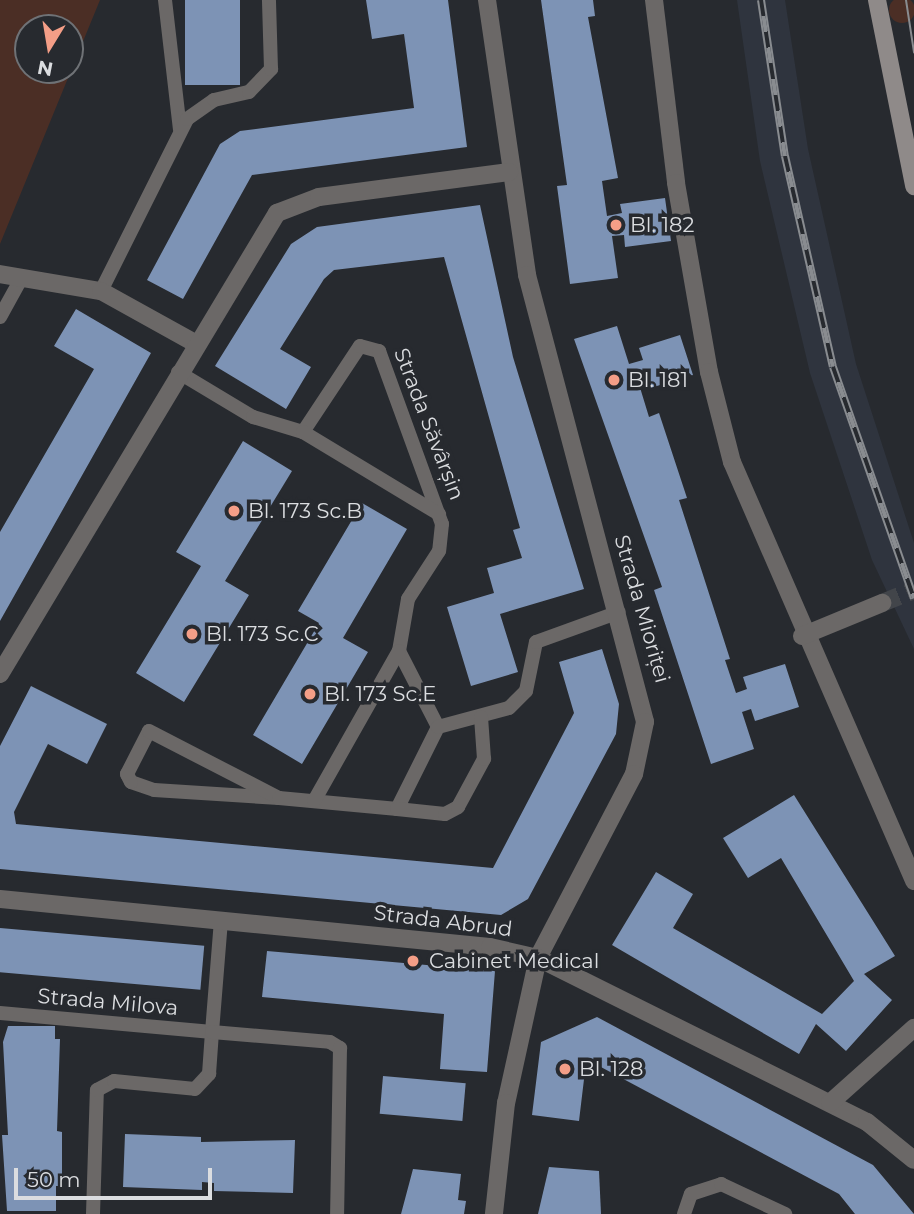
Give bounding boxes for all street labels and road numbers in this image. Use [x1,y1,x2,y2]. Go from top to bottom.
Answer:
street label: Strada Săvârșin [388,345,470,503]
street label: Strada Mioriței [609,532,675,686]
street label: Strada Abrud [372,900,514,942]
street label: Strada Milova [37,983,179,1021]

